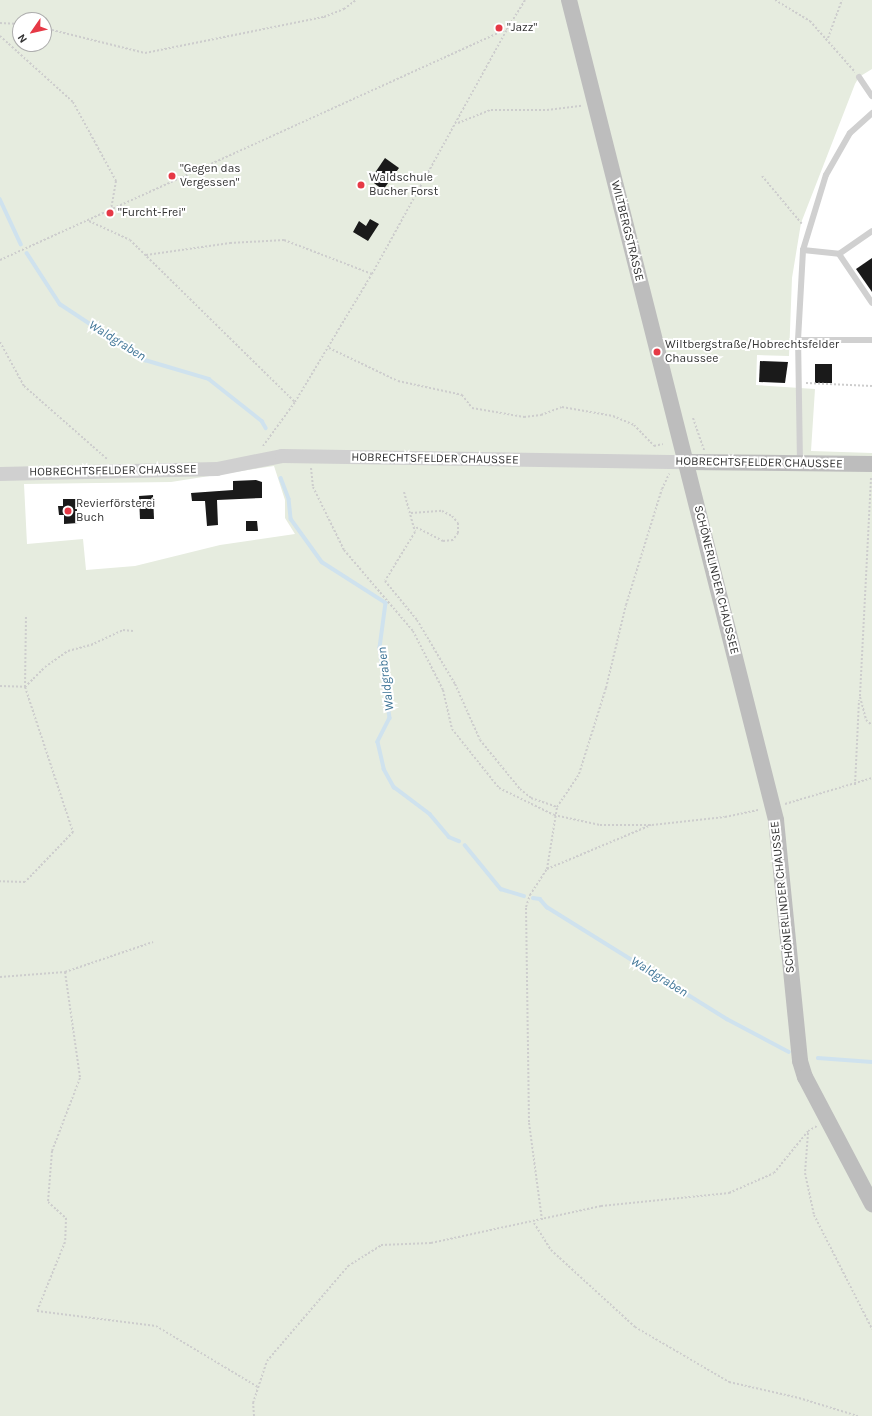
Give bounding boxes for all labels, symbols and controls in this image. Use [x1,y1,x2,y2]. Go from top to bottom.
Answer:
north arrow [12,12,52,52]
place label: "Jazz" [507,21,537,35]
marker: "Jazz" [494,23,504,33]
text: N [15,32,30,45]
place label: "Gegen das Vergessen" [180,162,241,190]
marker: "Gegen das Vergessen" [167,171,177,181]
place label: Waldschule Bucher Forst [369,171,438,199]
street label: WILTBERGSTRASSE [608,179,646,283]
marker: Waldschule Bucher Forst [356,180,366,190]
place label: "Furcht-Frei" [118,206,185,220]
marker: "Furcht-Frei" [105,208,115,218]
water label: Waldgraben [86,317,148,365]
place label: Wiltbergstraße/Hobrechtsfelder Chaussee [665,338,839,366]
marker: Wiltbergstraße/Hobrechtsfelder Chaussee [652,347,662,357]
street label: HOBRECHTSFELDER CHAUSSEE [351,450,519,468]
street label: HOBRECHTSFELDER CHAUSSEE [675,454,843,472]
street label: HOBRECHTSFELDER CHAUSSEE [29,462,197,480]
place label: Revierförsterei Buch [76,497,156,525]
street label: SCHÖNERLINDER CHAUSSEE [691,504,741,656]
marker: Revierförsterei Buch [63,506,73,516]
water label: Waldgraben [374,646,398,712]
street label: SCHÖNERLINDER CHAUSSEE [768,820,798,974]
water label: Waldgraben [628,953,690,1001]

